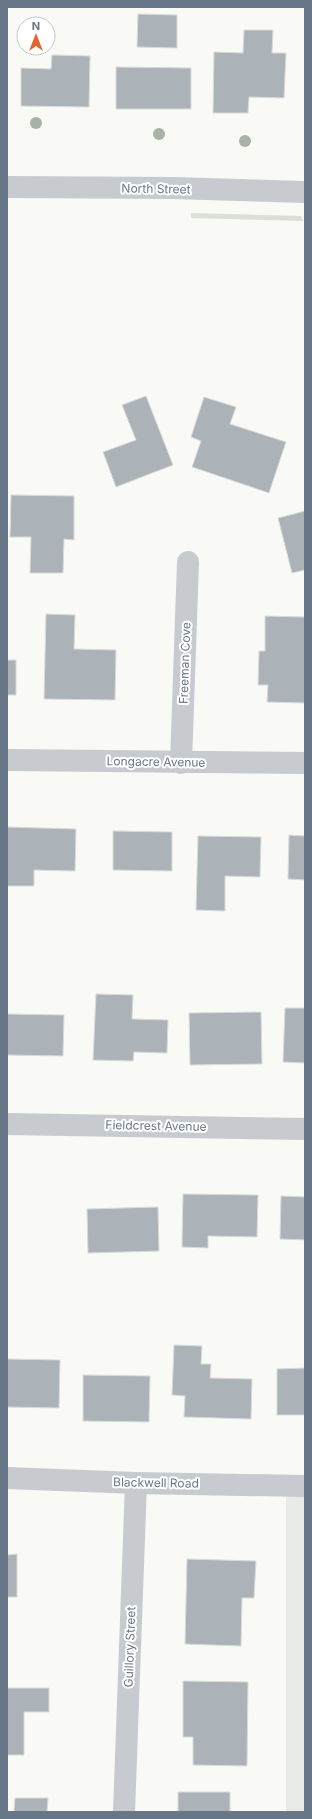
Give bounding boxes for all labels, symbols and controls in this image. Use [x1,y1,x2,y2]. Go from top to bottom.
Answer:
north arrow [16,16,56,56]
text: N [32,19,40,33]
street label: North Street [121,180,191,197]
street label: Freeman Cove [176,622,193,704]
street label: Longacre Avenue [106,753,206,770]
street label: Fieldcrest Avenue [105,1117,207,1134]
street label: Blackwell Road [113,1474,199,1491]
street label: Guillory Street [121,1606,138,1688]

